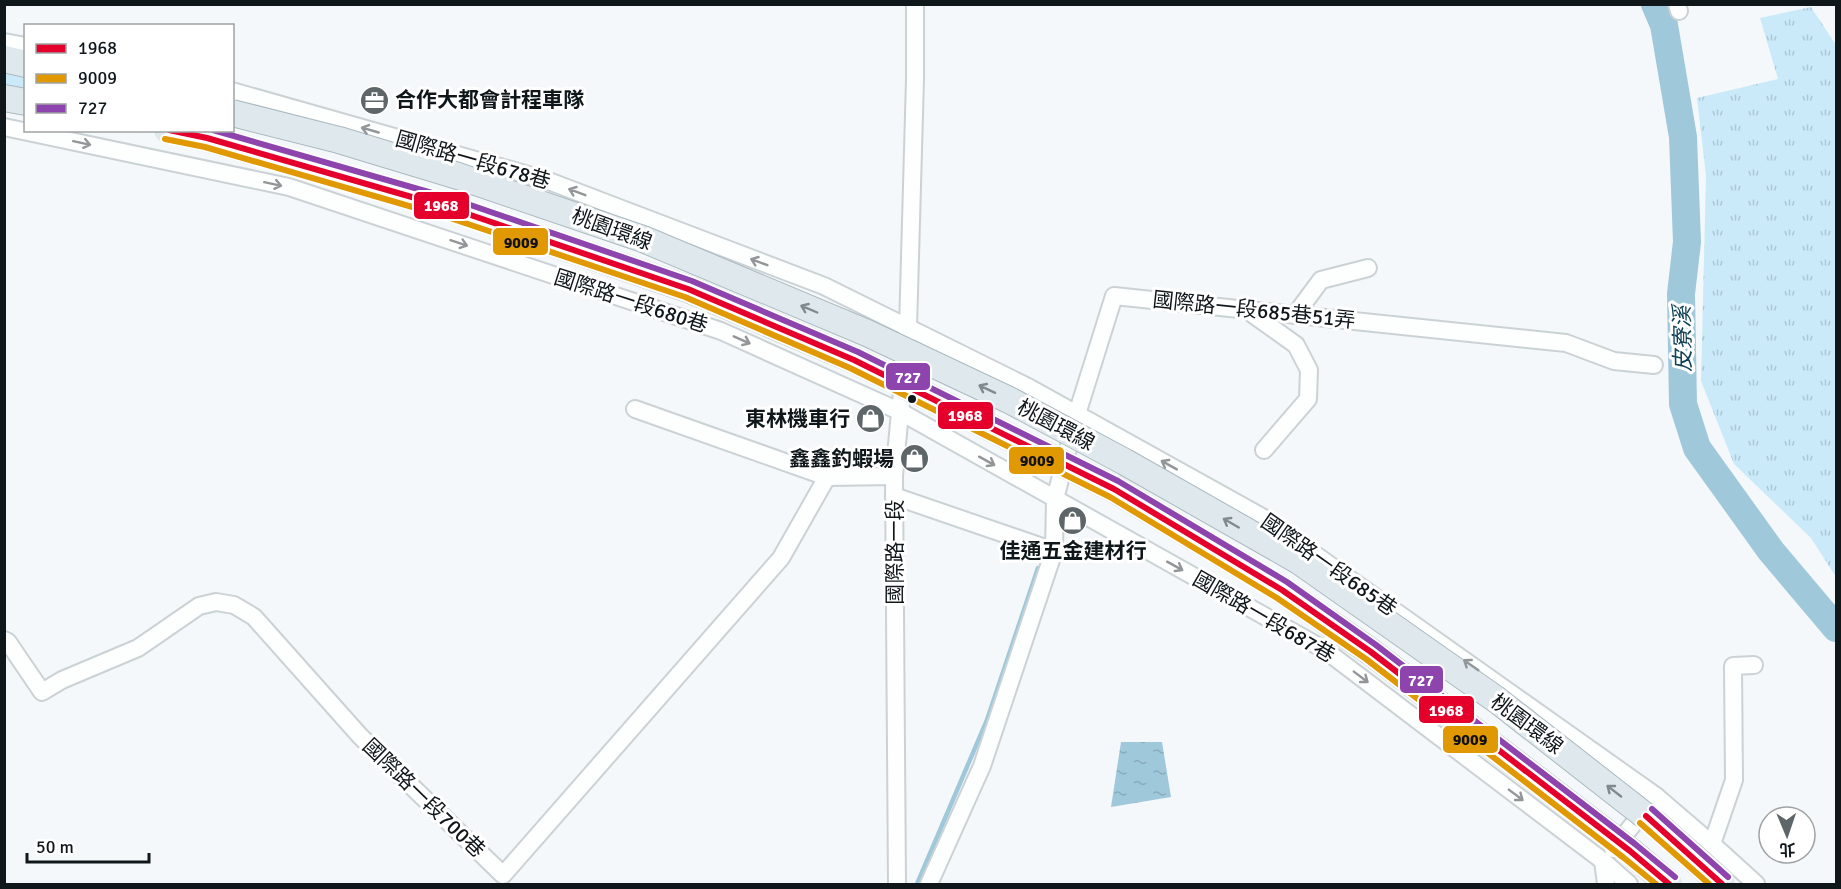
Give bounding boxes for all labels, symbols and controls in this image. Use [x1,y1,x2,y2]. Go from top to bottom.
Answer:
legend [24,24,234,132]
text: 1968 [78,37,117,59]
text: 9009 [78,67,117,89]
office icon: 合作大都會計程車隊 [358,84,390,116]
place label: 合作大都會計程車隊 [395,87,585,113]
text: 727 [78,97,107,119]
one-way arrow [361,124,380,135]
street label: 國際路一段678巷 [393,125,553,195]
one-way arrow [72,138,92,149]
one-way arrow [263,178,282,190]
one-way arrow [568,186,587,197]
line badge: 1968 [413,191,470,220]
text: 1968 [424,196,459,216]
street label: 桃園環線 [568,202,656,256]
line badge: 9009 [492,227,549,256]
text: 9009 [504,233,539,253]
one-way arrow [449,239,468,250]
one-way arrow [750,255,769,266]
street label: 國際路一段680巷 [551,264,711,338]
street label: 國際路一段685巷51弄 [1151,286,1357,334]
one-way arrow [800,303,819,314]
water label: 皮寮溪 [1668,303,1697,372]
one-way arrow [733,335,751,347]
line badge: 727 [885,362,931,391]
text: 727 [895,368,921,388]
one-way arrow [978,383,996,395]
unlabelled marker [906,393,918,405]
street label: 桃園環線 [1013,394,1099,456]
line badge: 1968 [937,401,994,430]
shop icon: 東林機車行 [855,403,887,435]
place label: 東林機車行 [745,406,850,432]
text: 1968 [948,406,983,426]
shop icon: 鑫鑫釣蝦場 [899,443,931,475]
place label: 鑫鑫釣蝦場 [789,446,894,472]
line badge: 9009 [1008,446,1065,475]
text: 9009 [1020,451,1055,471]
one-way arrow [978,455,995,467]
one-way arrow [1161,459,1178,471]
street label: 國際路一段 [882,500,908,605]
shop icon: 佳通五金建材行 [1057,504,1089,536]
street label: 國際路一段685巷 [1256,508,1402,622]
one-way arrow [1223,517,1241,528]
place label: 佳通五金建材行 [1000,538,1147,564]
one-way arrow [1166,561,1184,572]
street label: 國際路一段687巷 [1188,566,1340,668]
one-way arrow [1464,659,1480,671]
line badge: 727 [1399,665,1444,694]
one-way arrow [1352,671,1368,683]
text: 727 [1408,671,1434,691]
street label: 桃園環線 [1486,688,1568,760]
line badge: 1968 [1418,695,1475,724]
text: 1968 [1429,701,1464,721]
line badge: 9009 [1442,725,1499,754]
text: 9009 [1453,730,1488,750]
street label: 國際路一段700巷 [357,733,491,863]
one-way arrow [1606,785,1622,798]
one-way arrow [1508,788,1524,801]
north arrow [1757,805,1817,865]
scale bar [27,826,148,864]
text: 50 m [36,836,74,858]
text: 北 [1779,839,1796,859]

